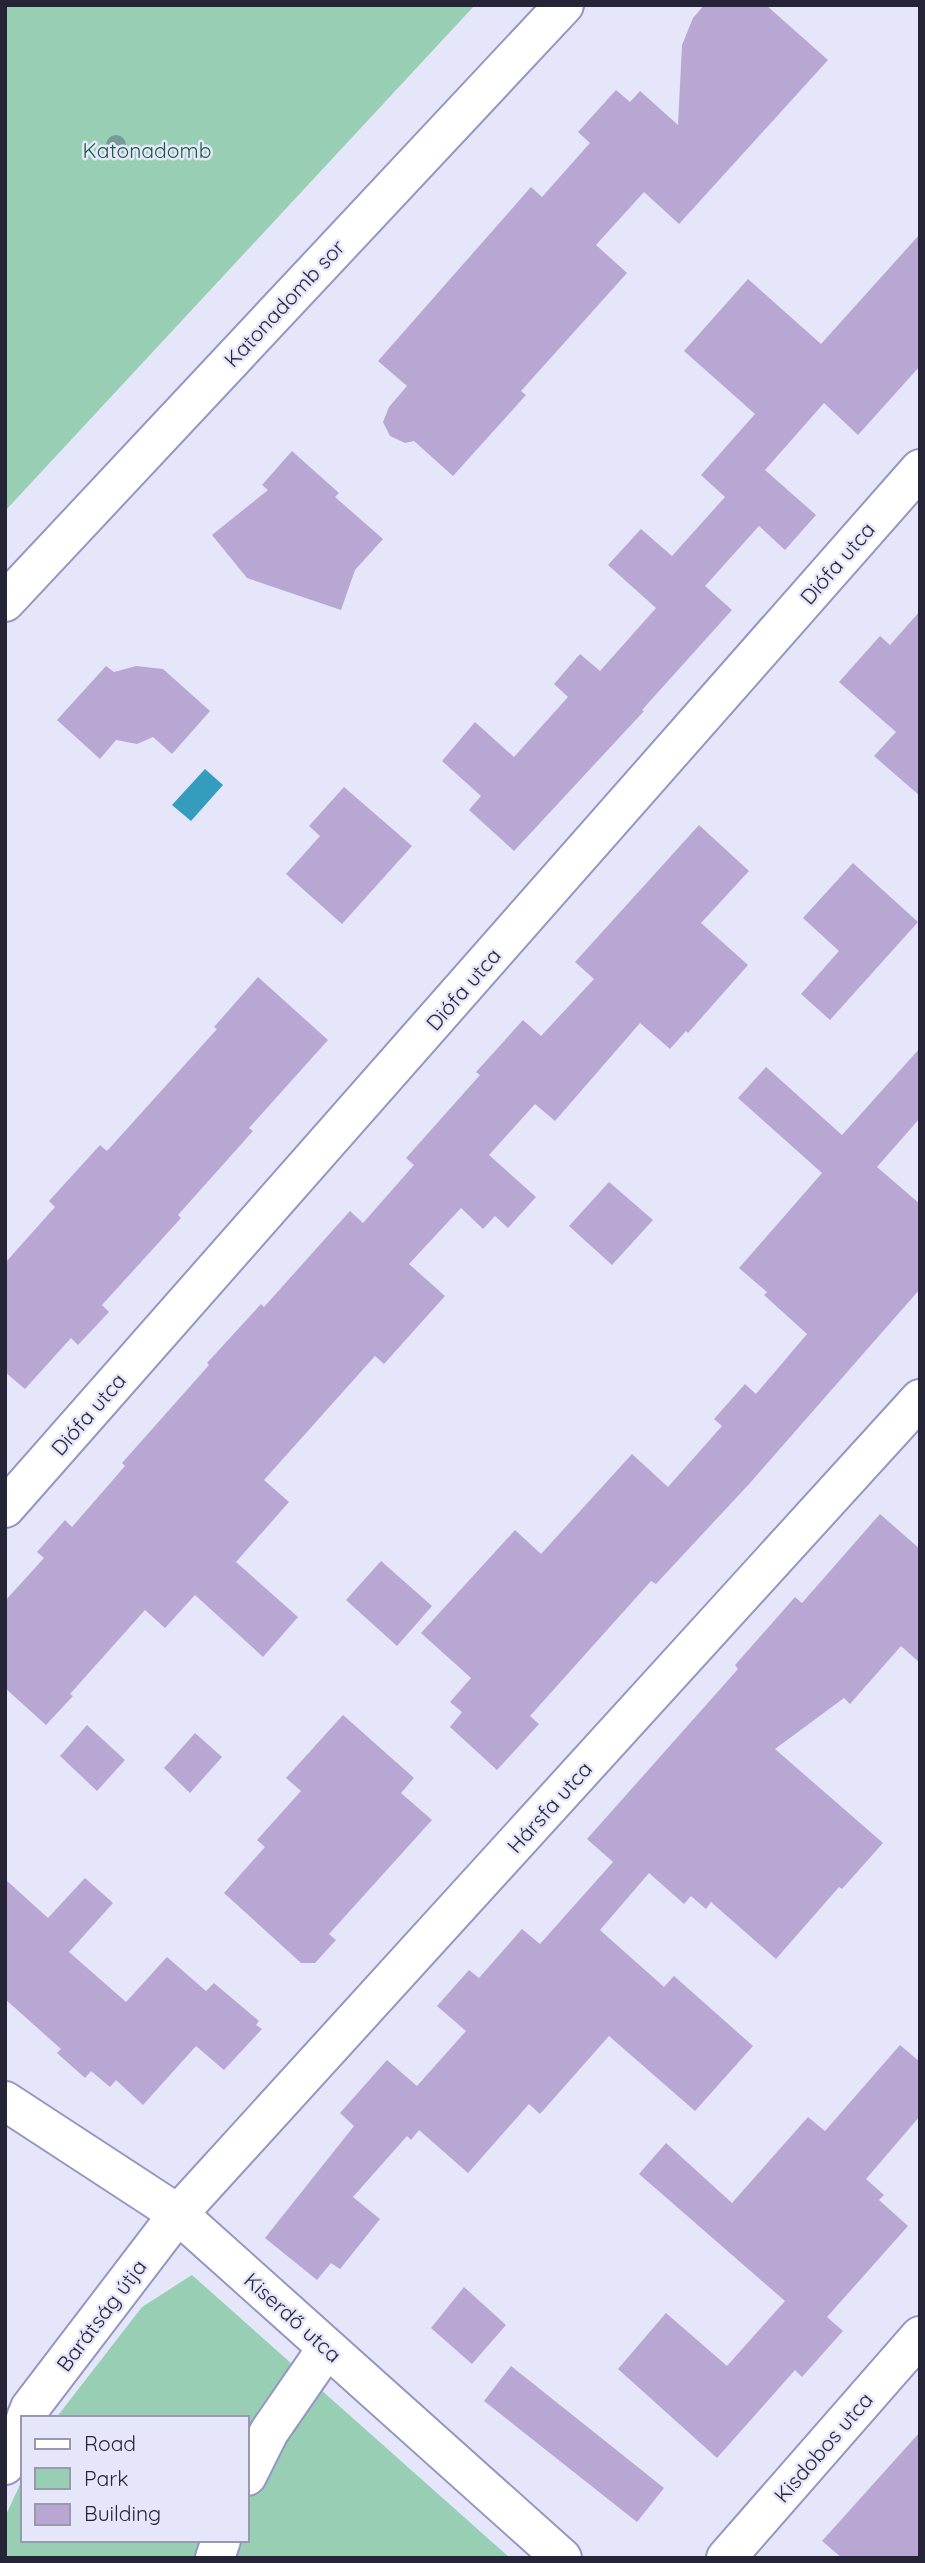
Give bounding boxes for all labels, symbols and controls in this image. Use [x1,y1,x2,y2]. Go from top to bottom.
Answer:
park label: Katonadomb [83,137,211,163]
street label: Katonadomb sor [218,234,350,372]
street label: Diófa utca [794,516,880,610]
street label: Diófa utca [420,942,506,1036]
street label: Diófa utca [45,1367,131,1461]
street label: Hársfa utca [501,1756,597,1858]
street label: Barátság útja [50,2254,152,2376]
street label: Kiserdő utca [239,2267,347,2367]
street label: Kisdobos utca [768,2387,878,2507]
legend [21,2416,248,2542]
text: Road [84,2430,136,2456]
text: Park [84,2465,128,2491]
text: Building [84,2500,161,2526]

